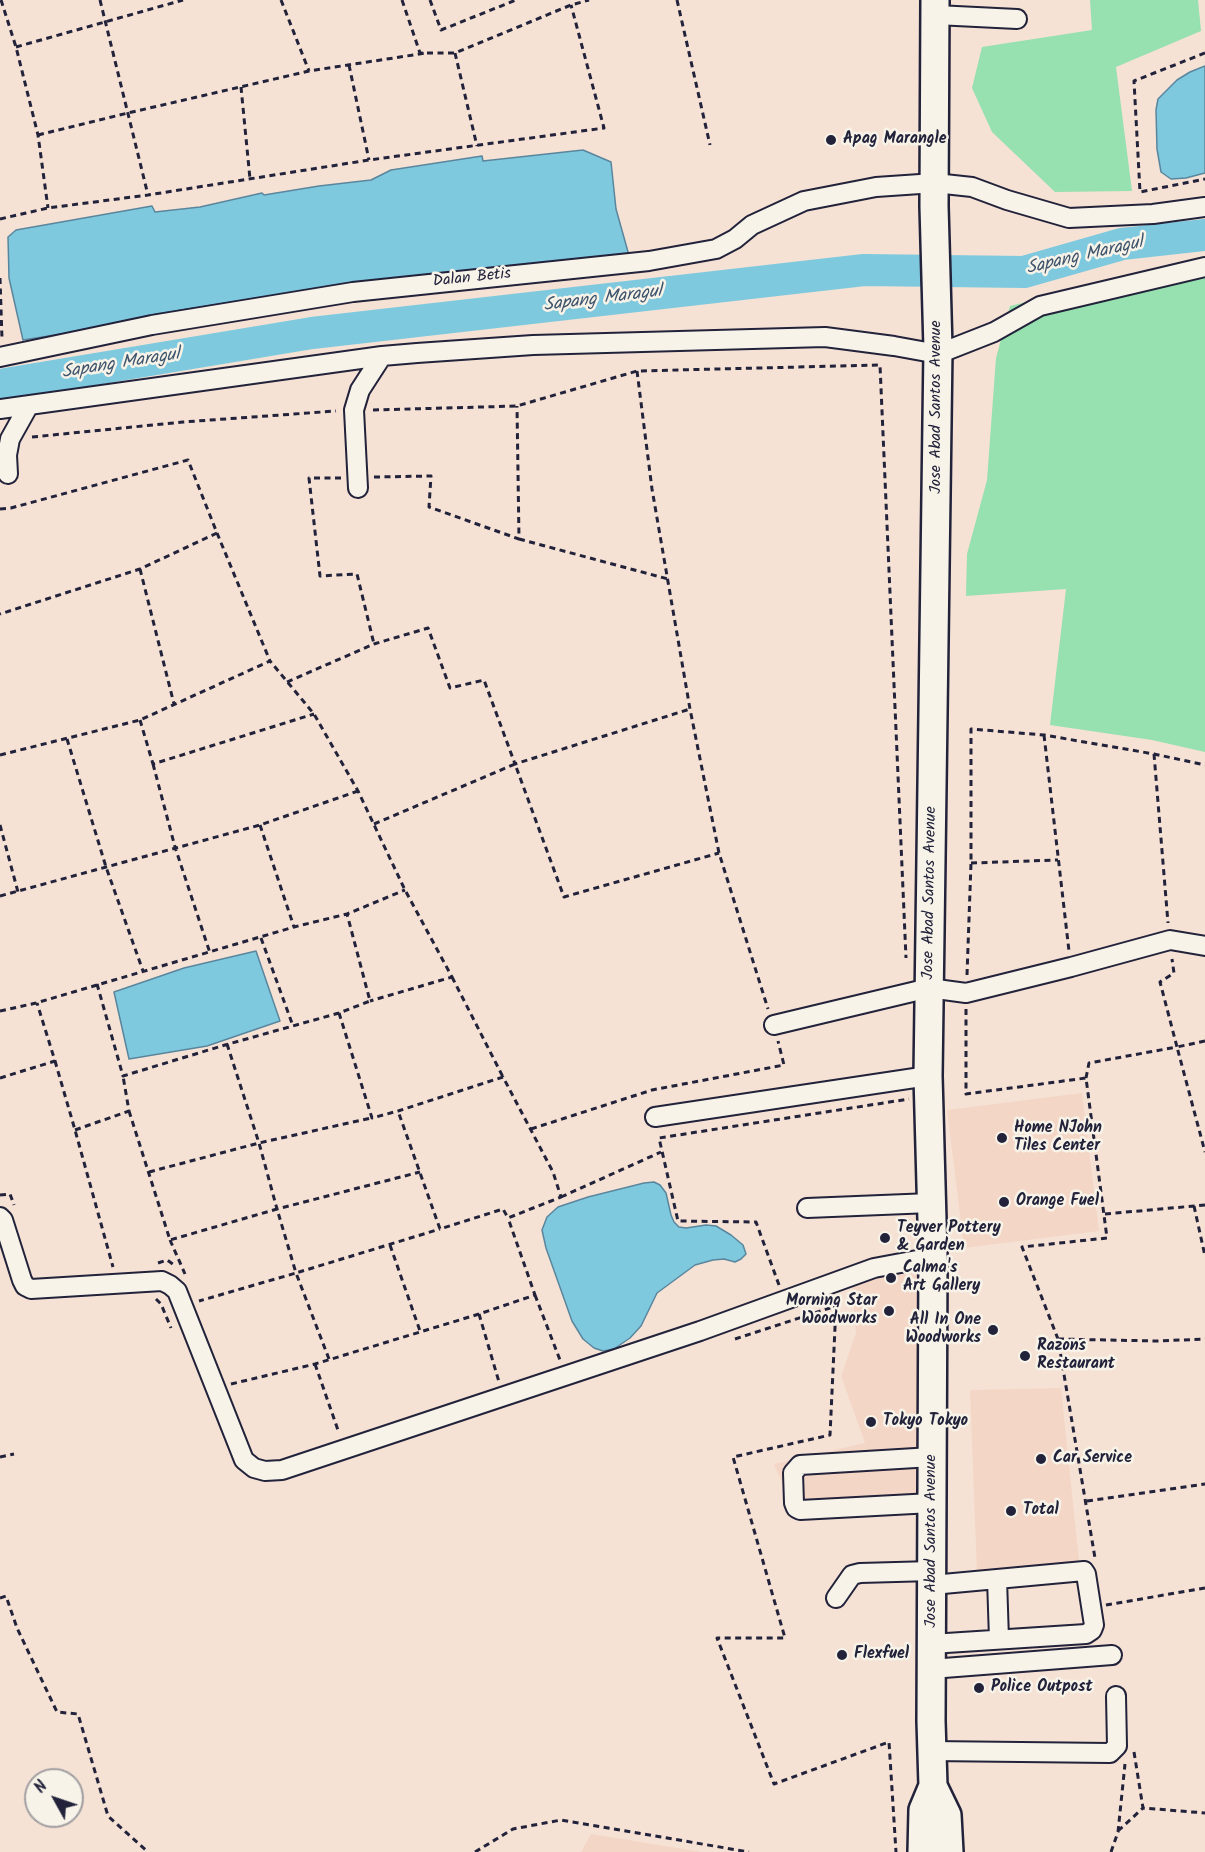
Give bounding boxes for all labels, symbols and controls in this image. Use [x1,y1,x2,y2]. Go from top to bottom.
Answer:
place label: Apag Marangle [843,130,947,150]
marker: Apag Marangle [824,133,838,147]
water label: Sapang Maragul [1025,233,1145,281]
street label: Dalan Betis [432,265,512,293]
water label: Sapang Maragul [543,282,663,318]
street label: Jose Abad Santos Avenue [927,320,947,494]
water label: Sapang Maragul [61,345,181,385]
street label: Jose Abad Santos Avenue [920,806,942,980]
place label: Home NJohn Tiles Center [1014,1119,1102,1157]
marker: Home NJohn Tiles Center [995,1131,1009,1145]
place label: Orange Fuel [1016,1192,1099,1212]
marker: Orange Fuel [997,1195,1011,1209]
place label: Teyver Pottery & Garden [897,1219,1001,1257]
marker: Teyver Pottery & Garden [878,1231,892,1245]
place label: Calma's Art Gallery [903,1259,980,1297]
marker: Calma's Art Gallery [884,1271,898,1285]
place label: Morning Star Woodworks [786,1292,877,1330]
marker: Morning Star Woodworks [882,1304,896,1318]
place label: All In One Woodworks [905,1311,981,1349]
marker: All In One Woodworks [986,1323,1000,1337]
place label: Razons Restaurant [1037,1337,1115,1375]
marker: Razons Restaurant [1018,1349,1032,1363]
place label: Tokyo Tokyo [883,1412,968,1432]
marker: Tokyo Tokyo [864,1415,878,1429]
place label: Car Service [1053,1449,1132,1469]
marker: Car Service [1034,1452,1048,1466]
street label: Jose Abad Santos Avenue [922,1454,942,1628]
place label: Total [1023,1501,1059,1521]
marker: Total [1004,1504,1018,1518]
place label: Flexfuel [854,1645,909,1665]
marker: Flexfuel [835,1648,849,1662]
place label: Police Outpost [991,1678,1093,1698]
marker: Police Outpost [972,1681,986,1695]
north arrow [24,1768,84,1828]
text: N [29,1775,54,1799]

